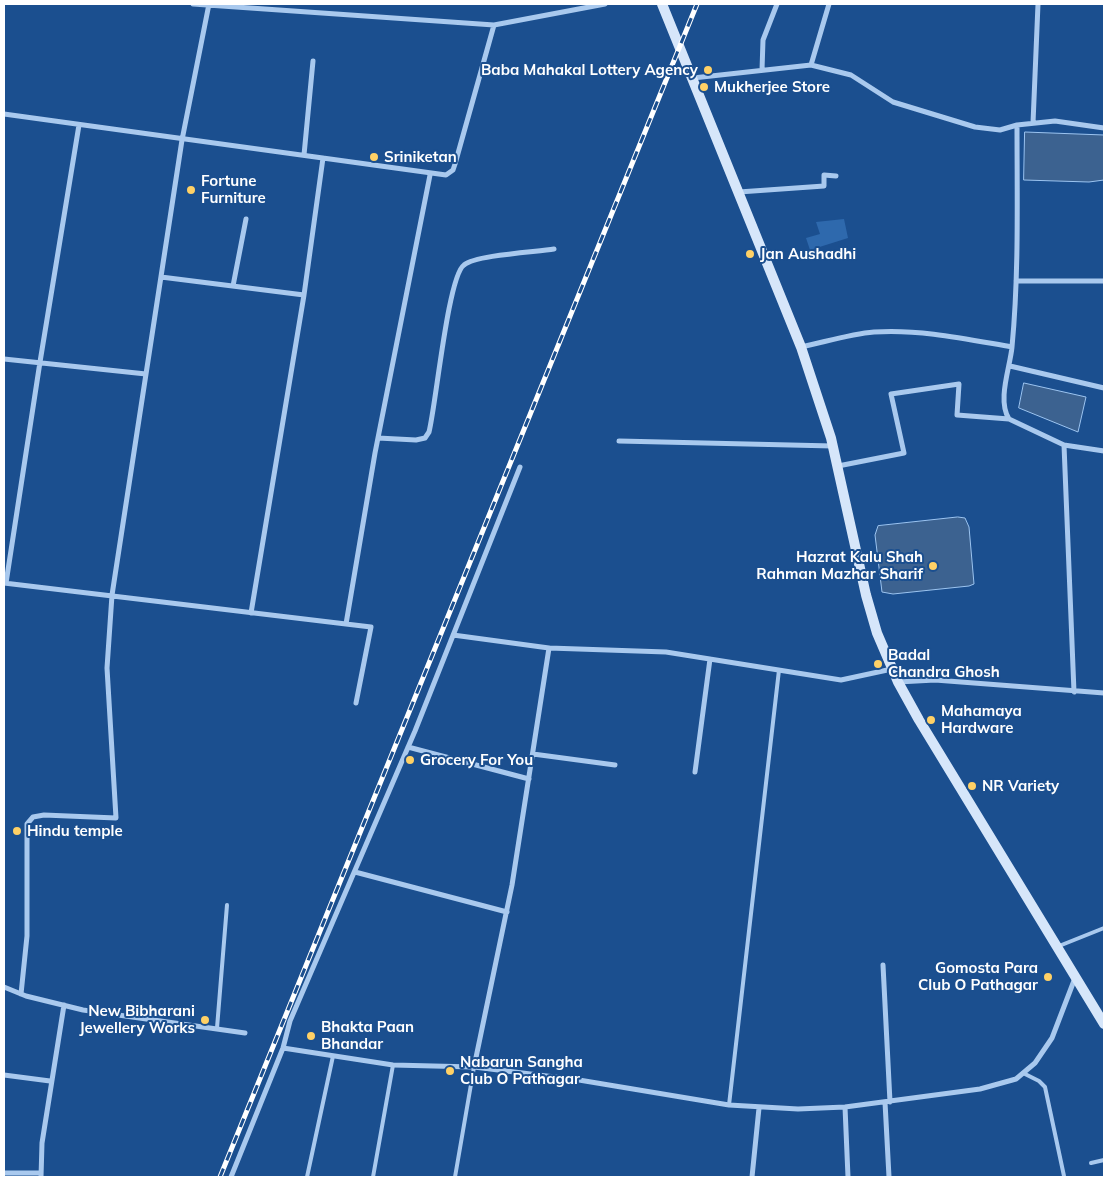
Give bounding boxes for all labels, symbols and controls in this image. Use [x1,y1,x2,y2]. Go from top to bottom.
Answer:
place label: Baba Mahakal Lottery Agency [481,61,698,79]
marker: Baba Mahakal Lottery Agency [702,64,714,76]
place label: Mukherjee Store [714,78,830,96]
marker: Mukherjee Store [698,81,710,93]
place label: Sriniketan [384,148,457,166]
marker: Sriniketan [368,151,380,163]
place label: Fortune Furniture [201,172,266,207]
marker: Fortune Furniture [185,184,197,196]
place label: Jan Aushadhi [760,245,856,263]
marker: Jan Aushadhi [744,248,756,260]
place label: Hazrat Kalu Shah Rahman Mazhar Sharif [756,548,923,583]
marker: Hazrat Kalu Shah Rahman Mazhar Sharif [927,560,939,572]
place label: Badal Chandra Ghosh [888,646,1000,681]
marker: Badal Chandra Ghosh [872,658,884,670]
place label: Mahamaya Hardware [941,702,1022,737]
marker: Mahamaya Hardware [925,714,937,726]
place label: Grocery For You [420,751,533,769]
marker: Grocery For You [404,754,416,766]
place label: NR Variety [982,777,1059,795]
marker: NR Variety [966,780,978,792]
place label: Hindu temple [27,822,123,840]
marker: Hindu temple [11,825,23,837]
place label: Gomosta Para Club O Pathagar [918,959,1038,994]
marker: Gomosta Para Club O Pathagar [1042,971,1054,983]
place label: New Bibharani Jewellery Works [79,1002,195,1037]
marker: New Bibharani Jewellery Works [199,1014,211,1026]
place label: Bhakta Paan Bhandar [321,1018,414,1053]
marker: Bhakta Paan Bhandar [305,1030,317,1042]
place label: Nabarun Sangha Club O Pathagar [460,1053,583,1088]
marker: Nabarun Sangha Club O Pathagar [444,1065,456,1077]

